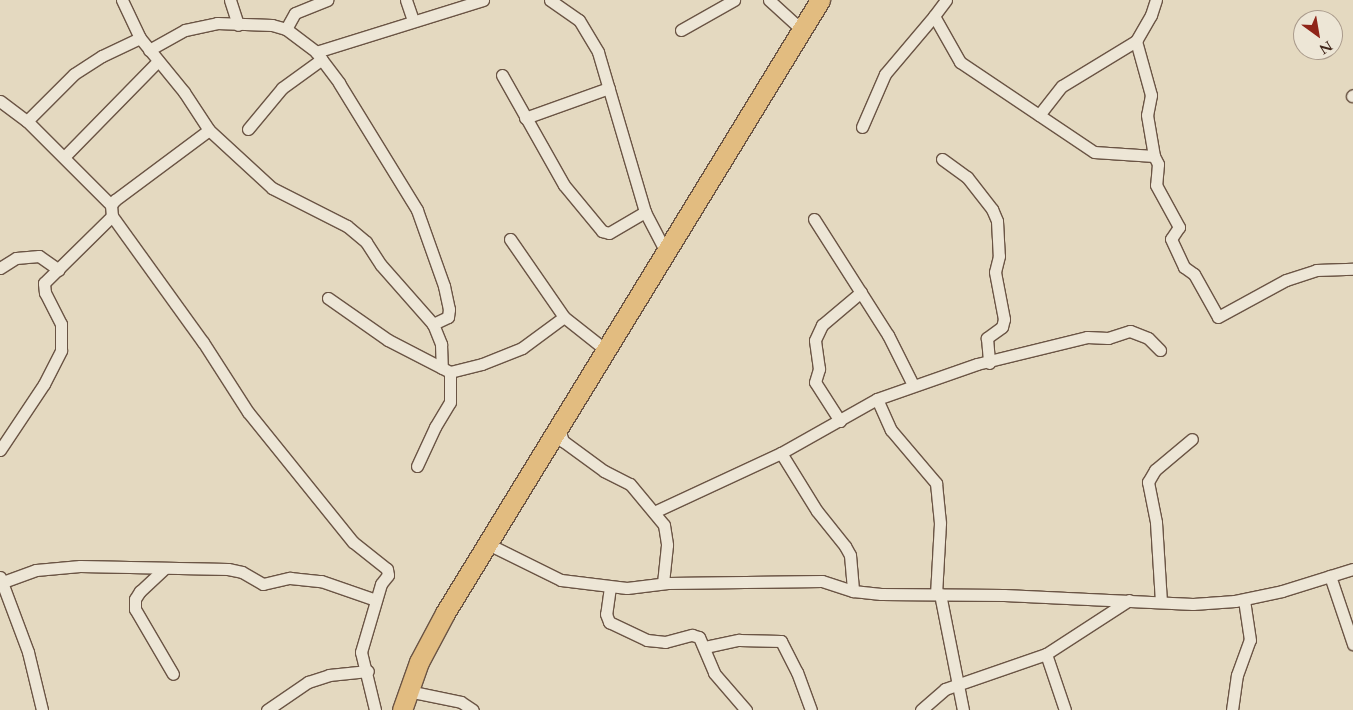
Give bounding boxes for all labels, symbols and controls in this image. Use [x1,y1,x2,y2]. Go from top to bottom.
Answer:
north arrow [1293,10,1343,60]
text: N [1315,36,1336,59]

